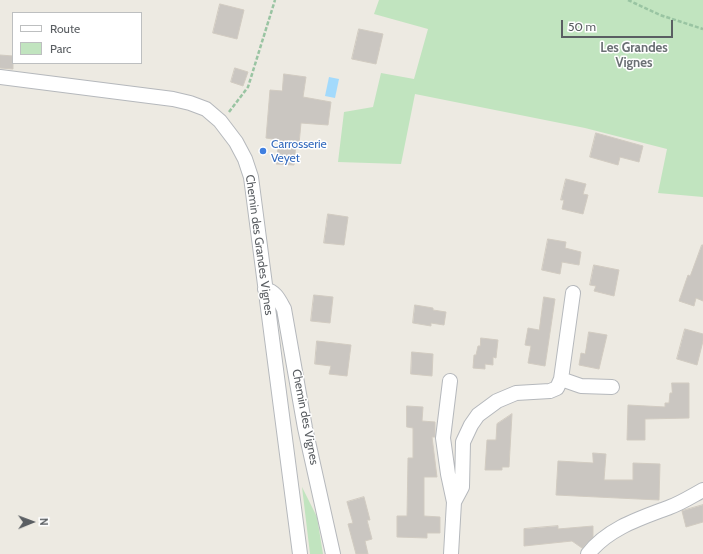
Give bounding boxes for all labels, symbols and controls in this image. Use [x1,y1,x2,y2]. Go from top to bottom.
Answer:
legend [12,12,142,64]
scale bar [563,12,675,38]
text: 50 m [568,19,596,34]
text: Route [50,21,80,36]
district label: Les Grandes Vignes [600,40,668,71]
text: Parc [50,41,72,56]
place label: Carrosserie Veyet [271,137,327,165]
marker: Carrosserie Veyet [258,146,268,156]
street label: Chemin des Grandes Vignes [242,174,276,316]
street label: Chemin des Vignes [289,368,321,466]
north arrow [12,502,52,542]
text: N [37,518,51,526]

